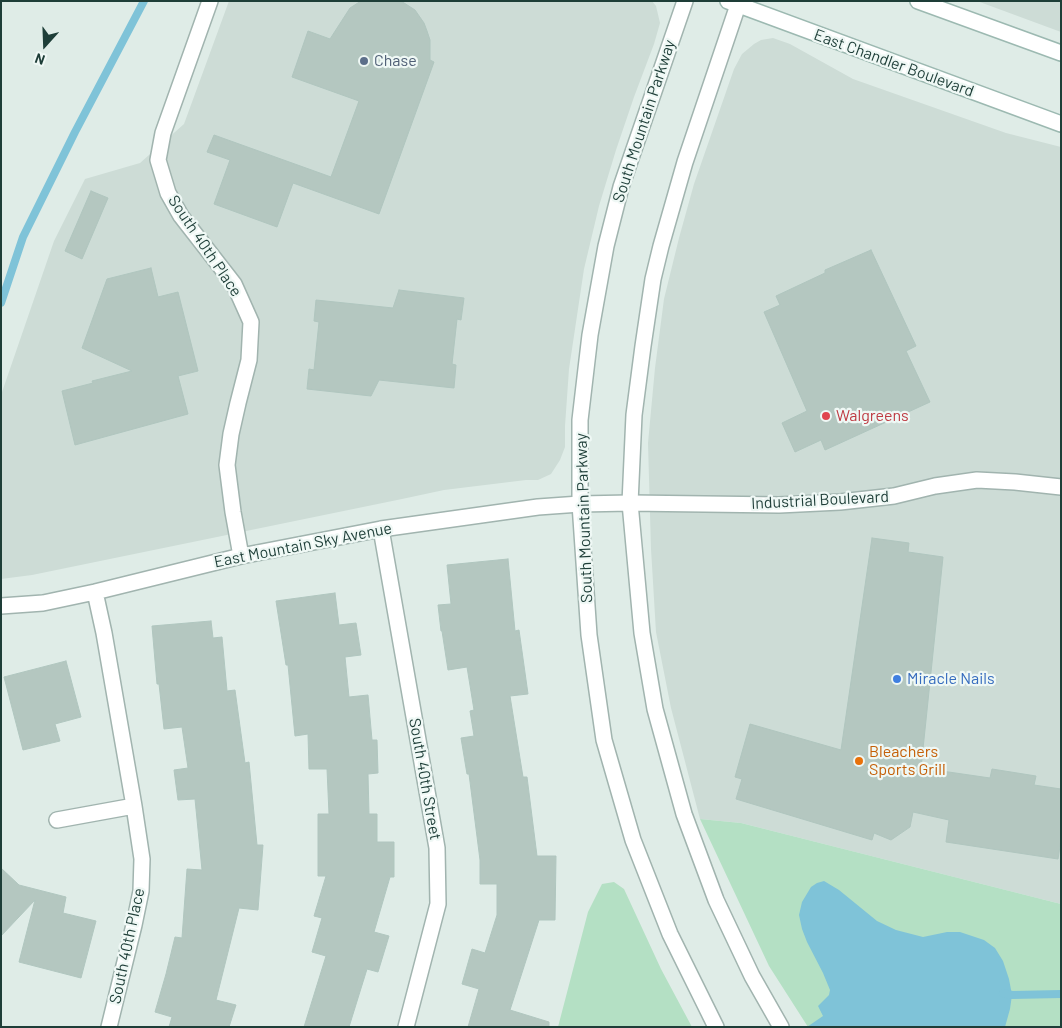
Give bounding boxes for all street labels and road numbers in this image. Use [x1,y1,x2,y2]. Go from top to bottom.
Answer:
street label: East Chandler Boulevard [811,25,977,101]
street label: South Mountain Parkway [609,37,679,205]
street label: South 40th Place [164,192,246,300]
street label: South Mountain Parkway [571,433,597,603]
street label: Industrial Boulevard [751,487,889,513]
street label: East Mountain Sky Avenue [213,518,393,572]
street label: South 40th Street [405,717,445,841]
street label: South 40th Place [105,886,149,1006]

